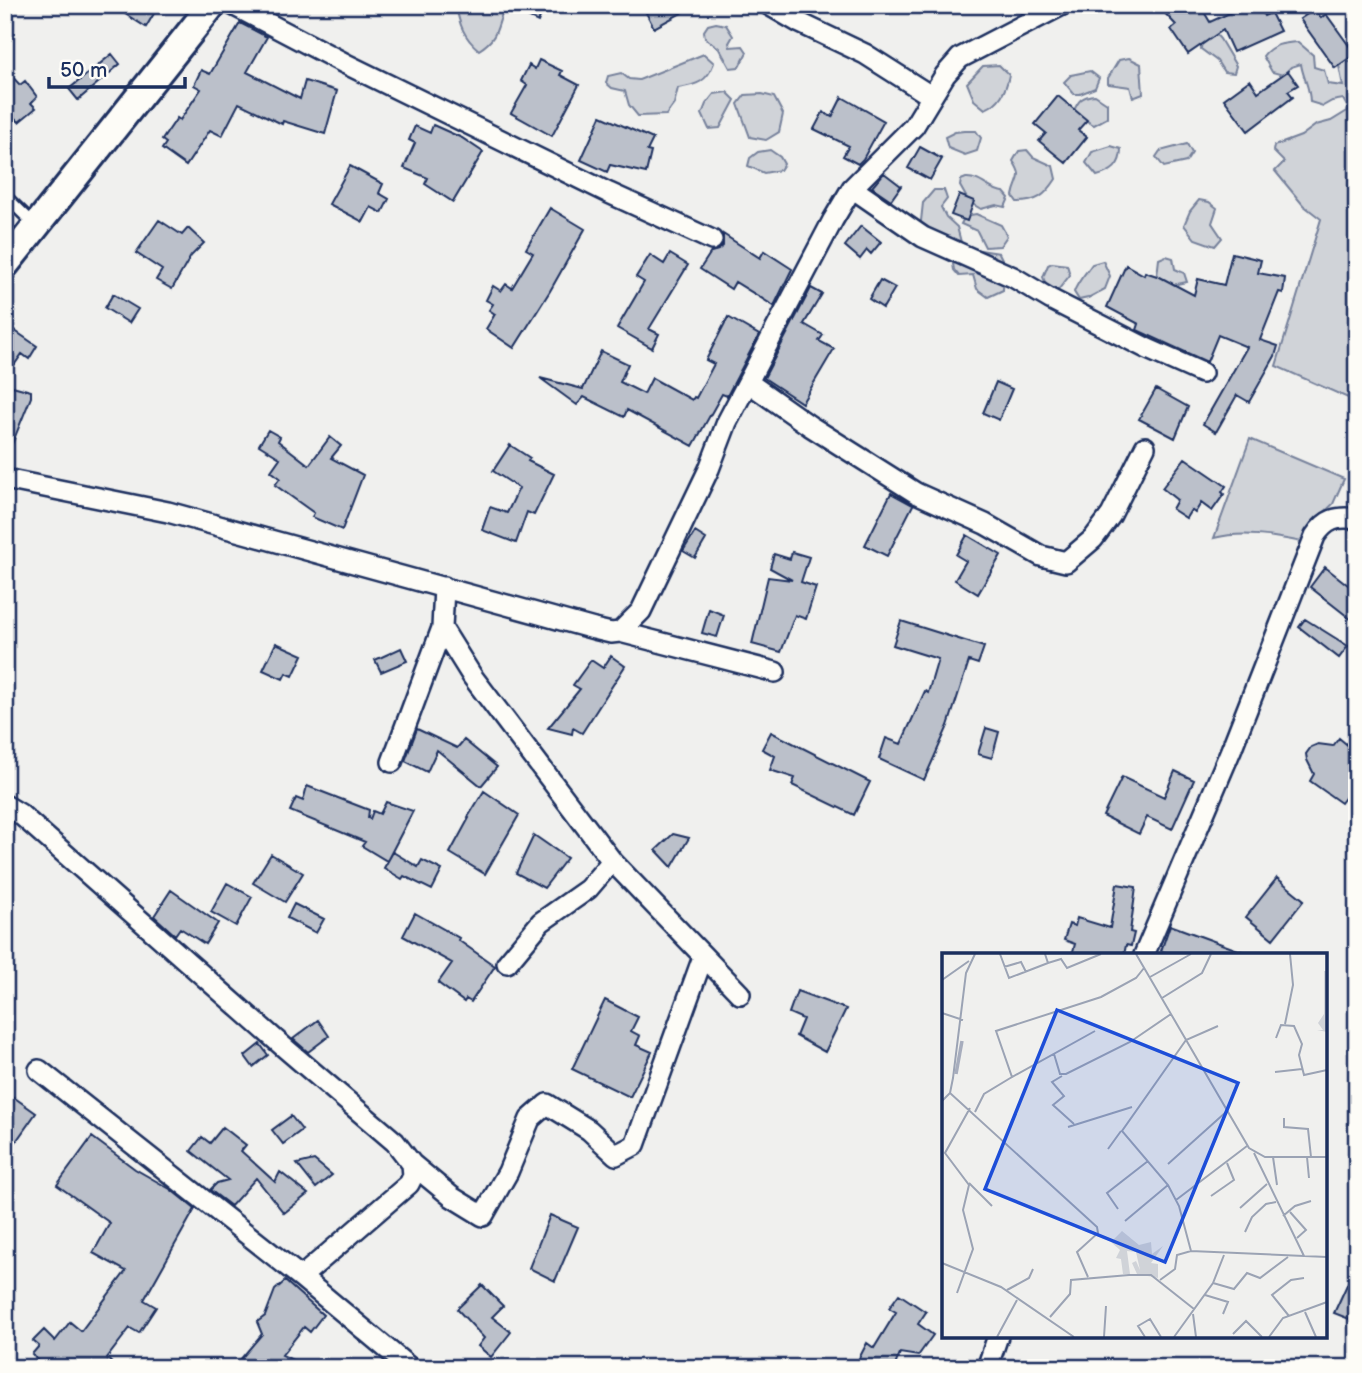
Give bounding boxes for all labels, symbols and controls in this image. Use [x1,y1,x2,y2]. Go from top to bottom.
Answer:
scale bar [49,46,186,90]
text: 50 m [60,58,107,83]
inset map [942,953,1327,1338]

